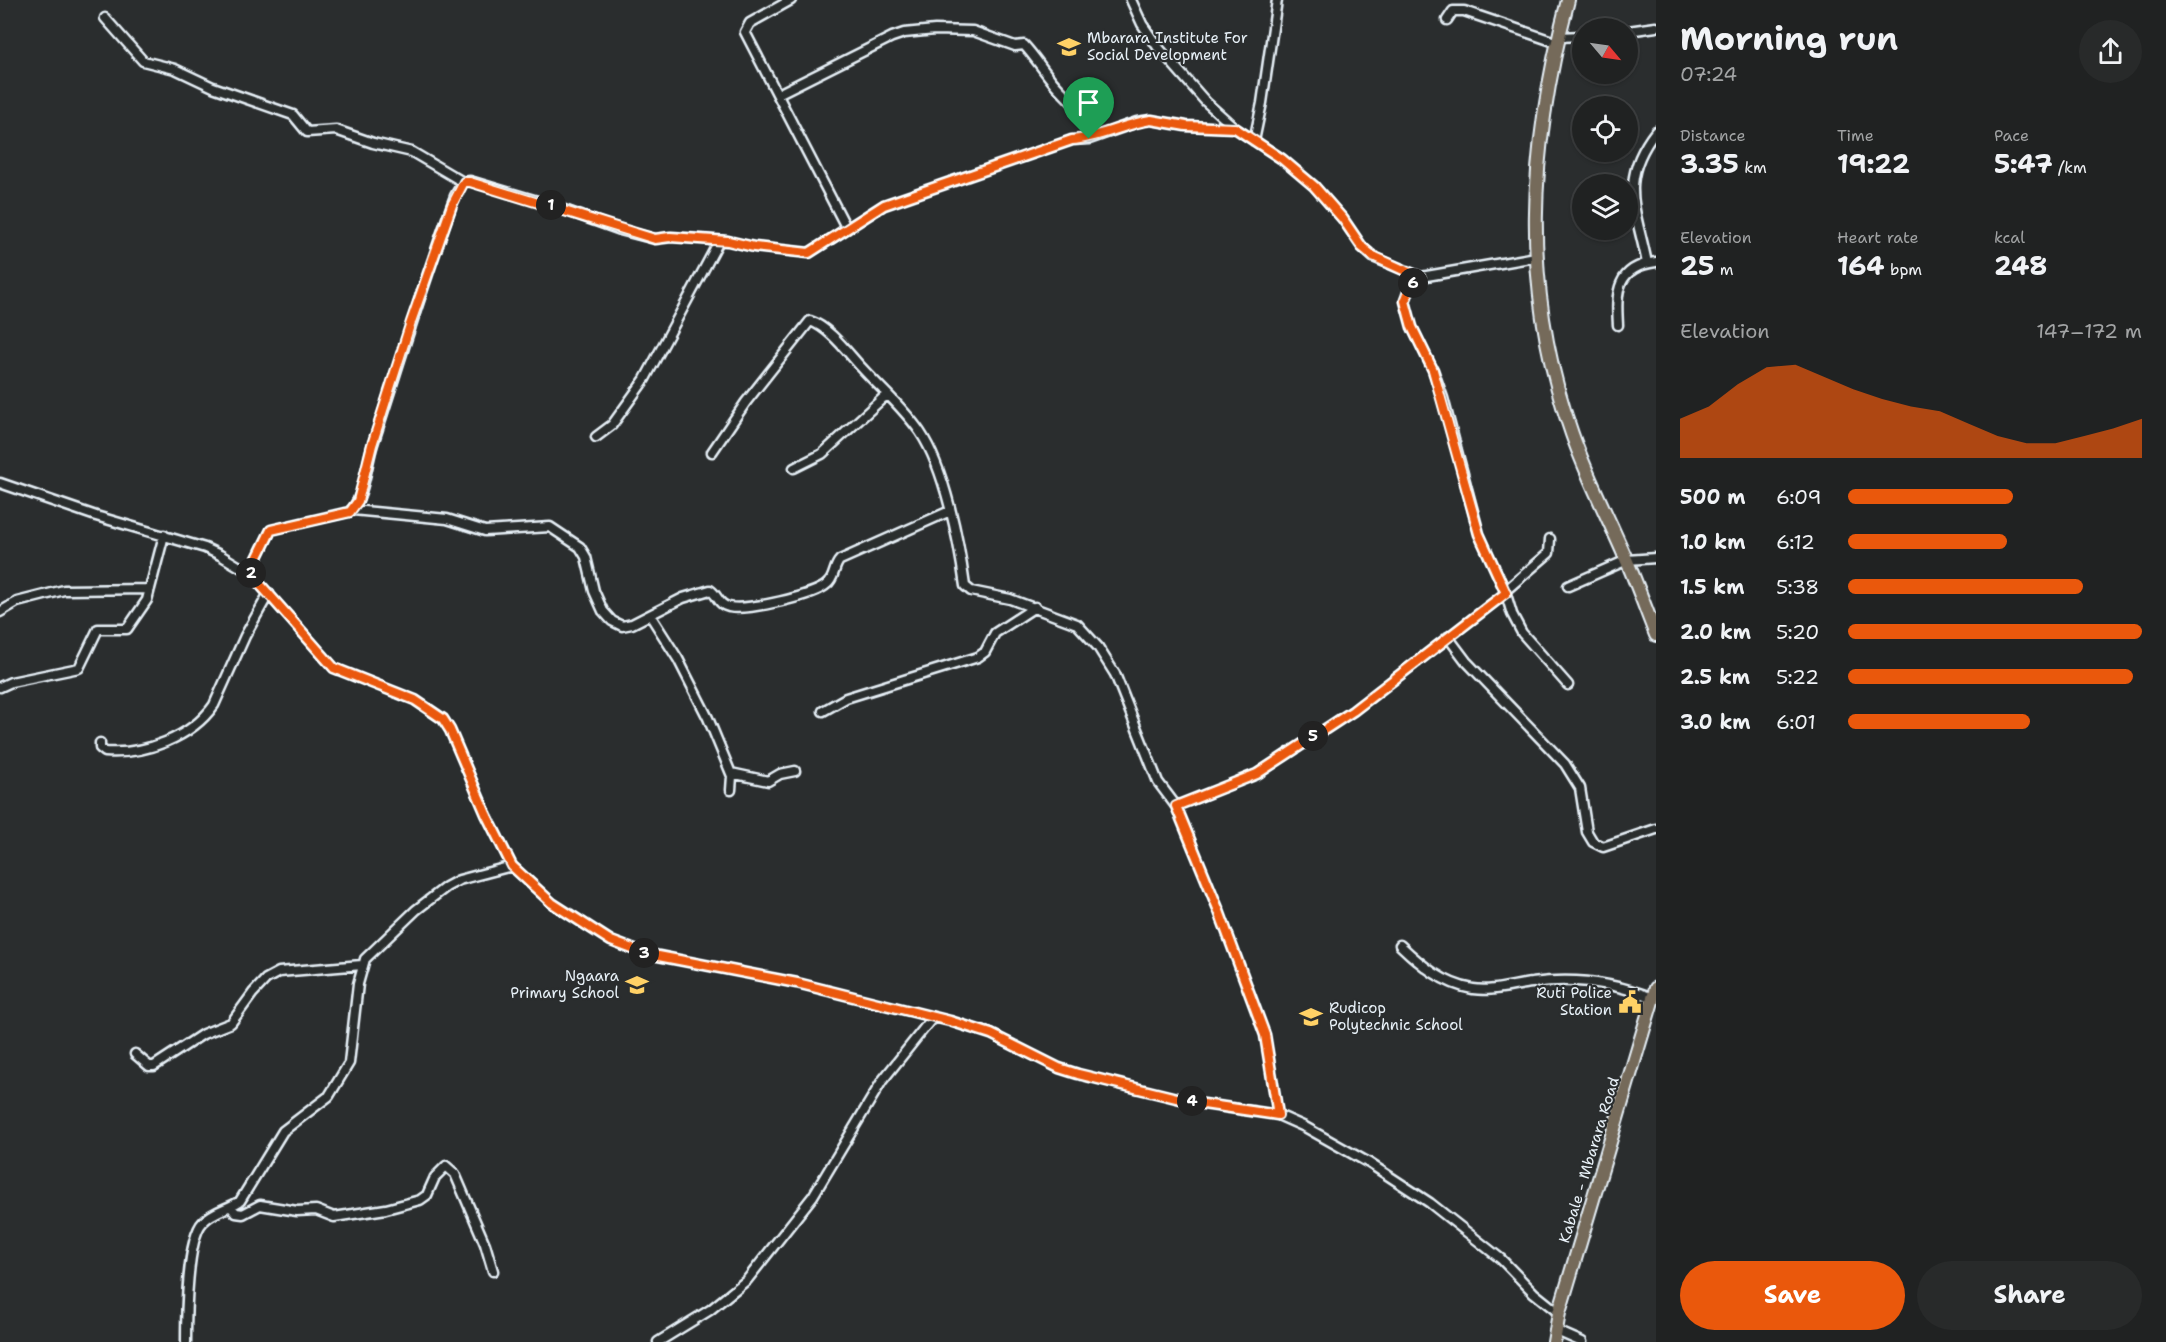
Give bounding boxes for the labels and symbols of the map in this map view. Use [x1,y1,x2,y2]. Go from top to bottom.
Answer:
north arrow [1572,18,1638,84]
place label: Mbarara Institute For Social Development [1087,28,1248,65]
school or university icon: Mbarara Institute For Social Development [1056,34,1082,60]
pin [1063,77,1114,139]
pin: 1 [536,190,566,220]
pin: 6 [1398,268,1428,298]
pin: 2 [236,558,266,588]
pin: 5 [1298,721,1328,751]
pin: 3 [629,938,659,968]
place label: Ngaara Primary School [510,966,620,1003]
school or university icon: Ngaara Primary School [624,972,650,998]
place label: Ruti Police Station [1536,983,1612,1020]
public building icon: Ruti Police Station [1617,989,1643,1015]
place label: Rudicop Polytechnic School [1329,998,1463,1035]
school or university icon: Rudicop Polytechnic School [1298,1004,1324,1030]
street label: Kabale - Mbarara Road [1554,1074,1624,1245]
pin: 4 [1177,1086,1207,1116]

